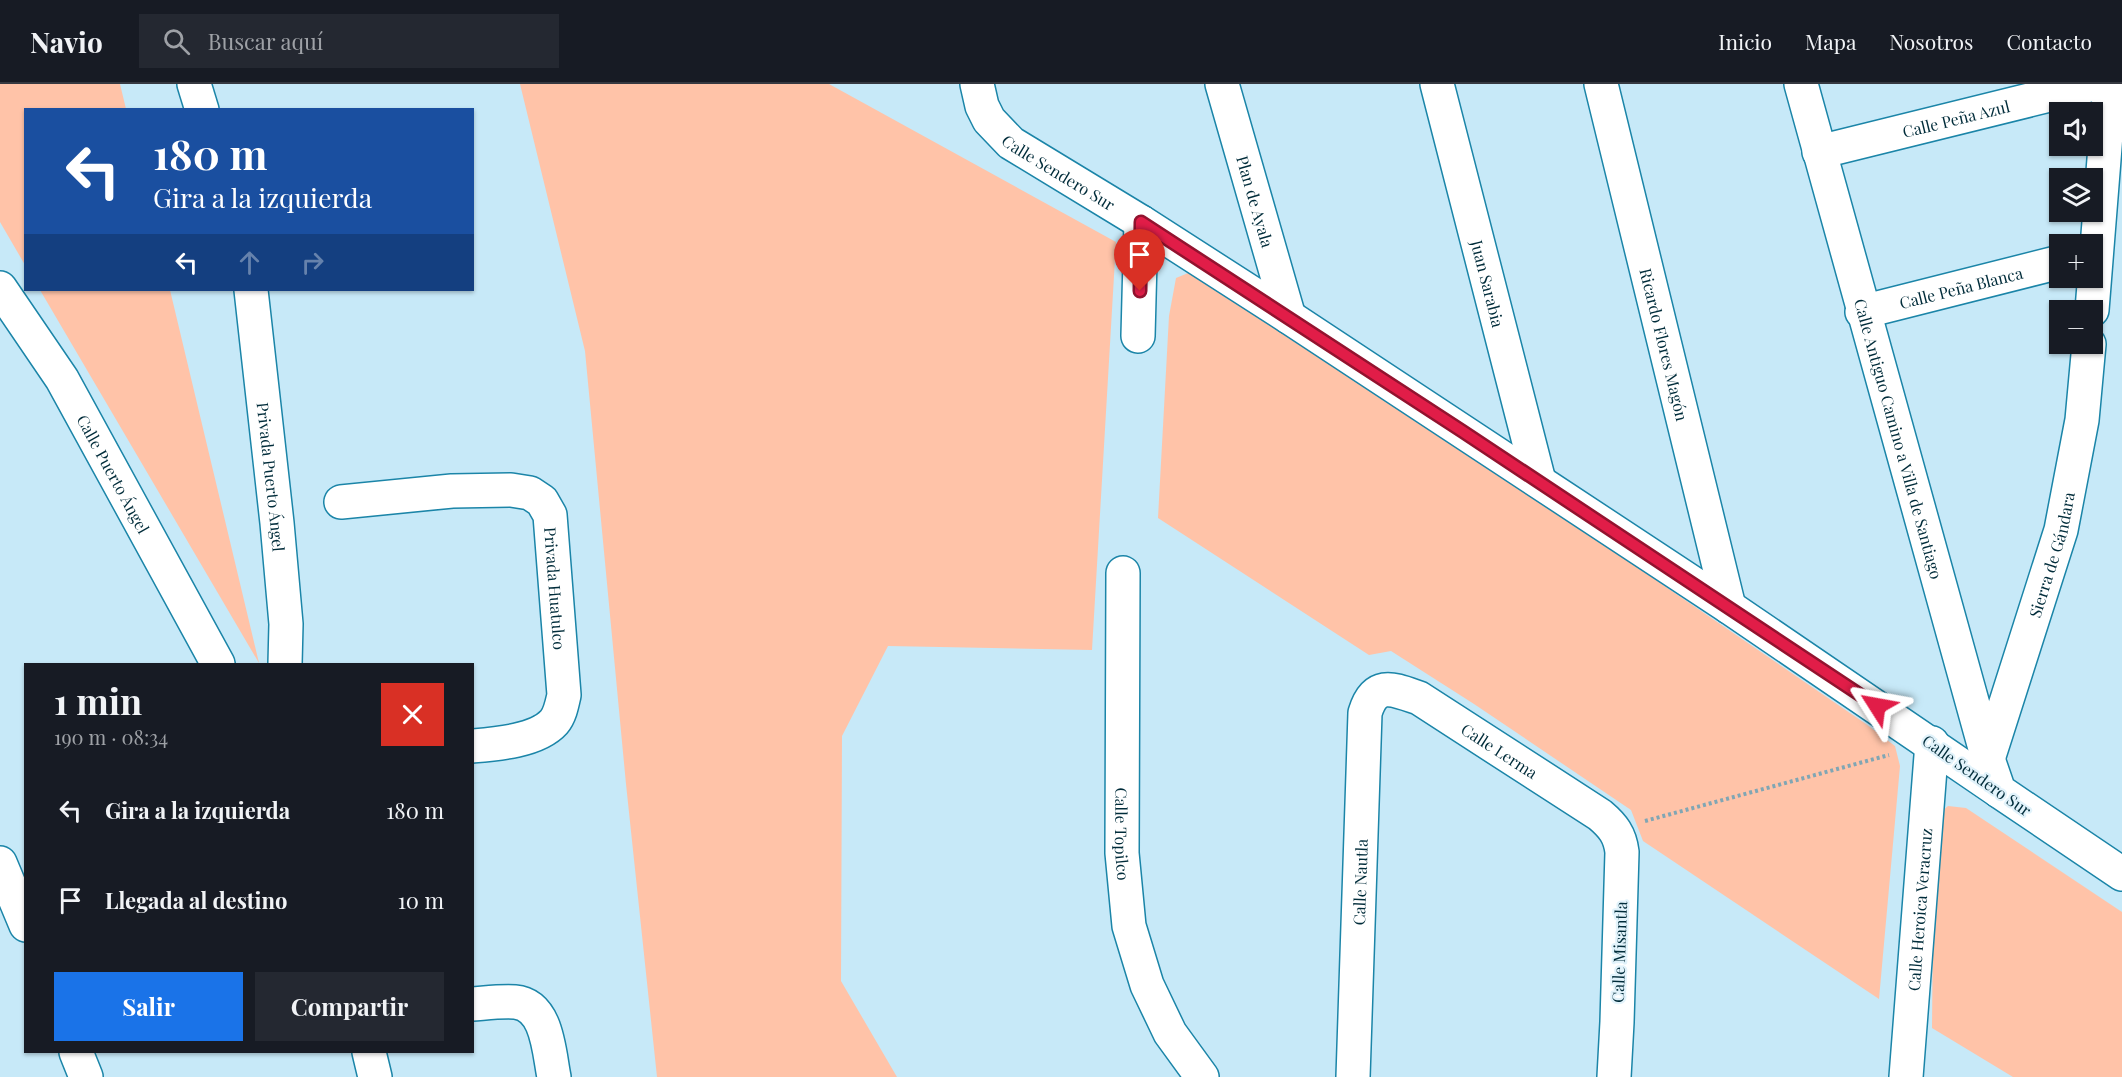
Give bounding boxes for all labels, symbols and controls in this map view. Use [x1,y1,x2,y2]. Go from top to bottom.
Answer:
search box [139,14,559,68]
text: Navio [30,23,103,60]
icon: search [160,25,193,58]
text: Buscar aquí [208,26,323,56]
text: Inicio [1718,27,1772,55]
text: Mapa [1805,27,1856,55]
text: Nosotros [1889,27,1973,55]
text: Contacto [2006,27,2092,55]
street label: Calle Peña Azul [1900,95,2012,142]
map controls [2049,102,2103,354]
button: sound [2049,102,2103,156]
text: 180 m [153,125,268,181]
street label: Calle Sendero Sur [998,130,1119,214]
icon: left [54,132,132,210]
street label: Plan de Ayala [1233,153,1279,250]
button: layers [2049,168,2103,222]
text: Gira a la izquierda [153,179,372,215]
pin [1114,229,1165,291]
button: + [2049,234,2103,288]
street label: Juan Sarabia [1467,237,1510,329]
icon: arrive [1123,238,1156,271]
icon: left [170,246,203,279]
icon: ahead [233,246,266,279]
icon: right [296,246,329,279]
street label: Calle Peña Blanca [1897,261,2025,313]
street label: Ricardo Flores Magón [1636,266,1694,423]
street label: Calle Antiguo Camino a Villa de Santiago [1850,296,1948,581]
button: − [2049,300,2103,354]
street label: Privada Puerto Ángel [253,401,290,553]
street label: Calle Puerto Ángel [73,411,155,537]
street label: Sierra de Gándara [2023,490,2079,620]
street label: Privada Huatulco [540,526,571,651]
position arrow [1845,674,1909,738]
text: 1 min [54,676,142,724]
button: close [381,683,444,746]
street label: Calle Lerma [1458,718,1542,783]
text: 190 m · 08:34 [54,723,168,750]
street label: Calle Sendero Sur [1918,730,2036,820]
street label: Calle Topilco [1111,788,1135,881]
icon: left [54,794,87,827]
text: Gira a la izquierda [105,795,290,825]
text: 180 m [386,795,444,825]
street label: Calle Heroica Veracruz [1902,827,1936,992]
street label: Calle Nautla [1348,838,1371,926]
icon: arrive [54,884,87,917]
text: Llegada al destino [105,885,287,915]
text: 10 m [398,885,444,915]
street label: Calle Misantla [1607,901,1631,1003]
button: Salir [54,972,243,1041]
button: Compartir [255,972,444,1041]

